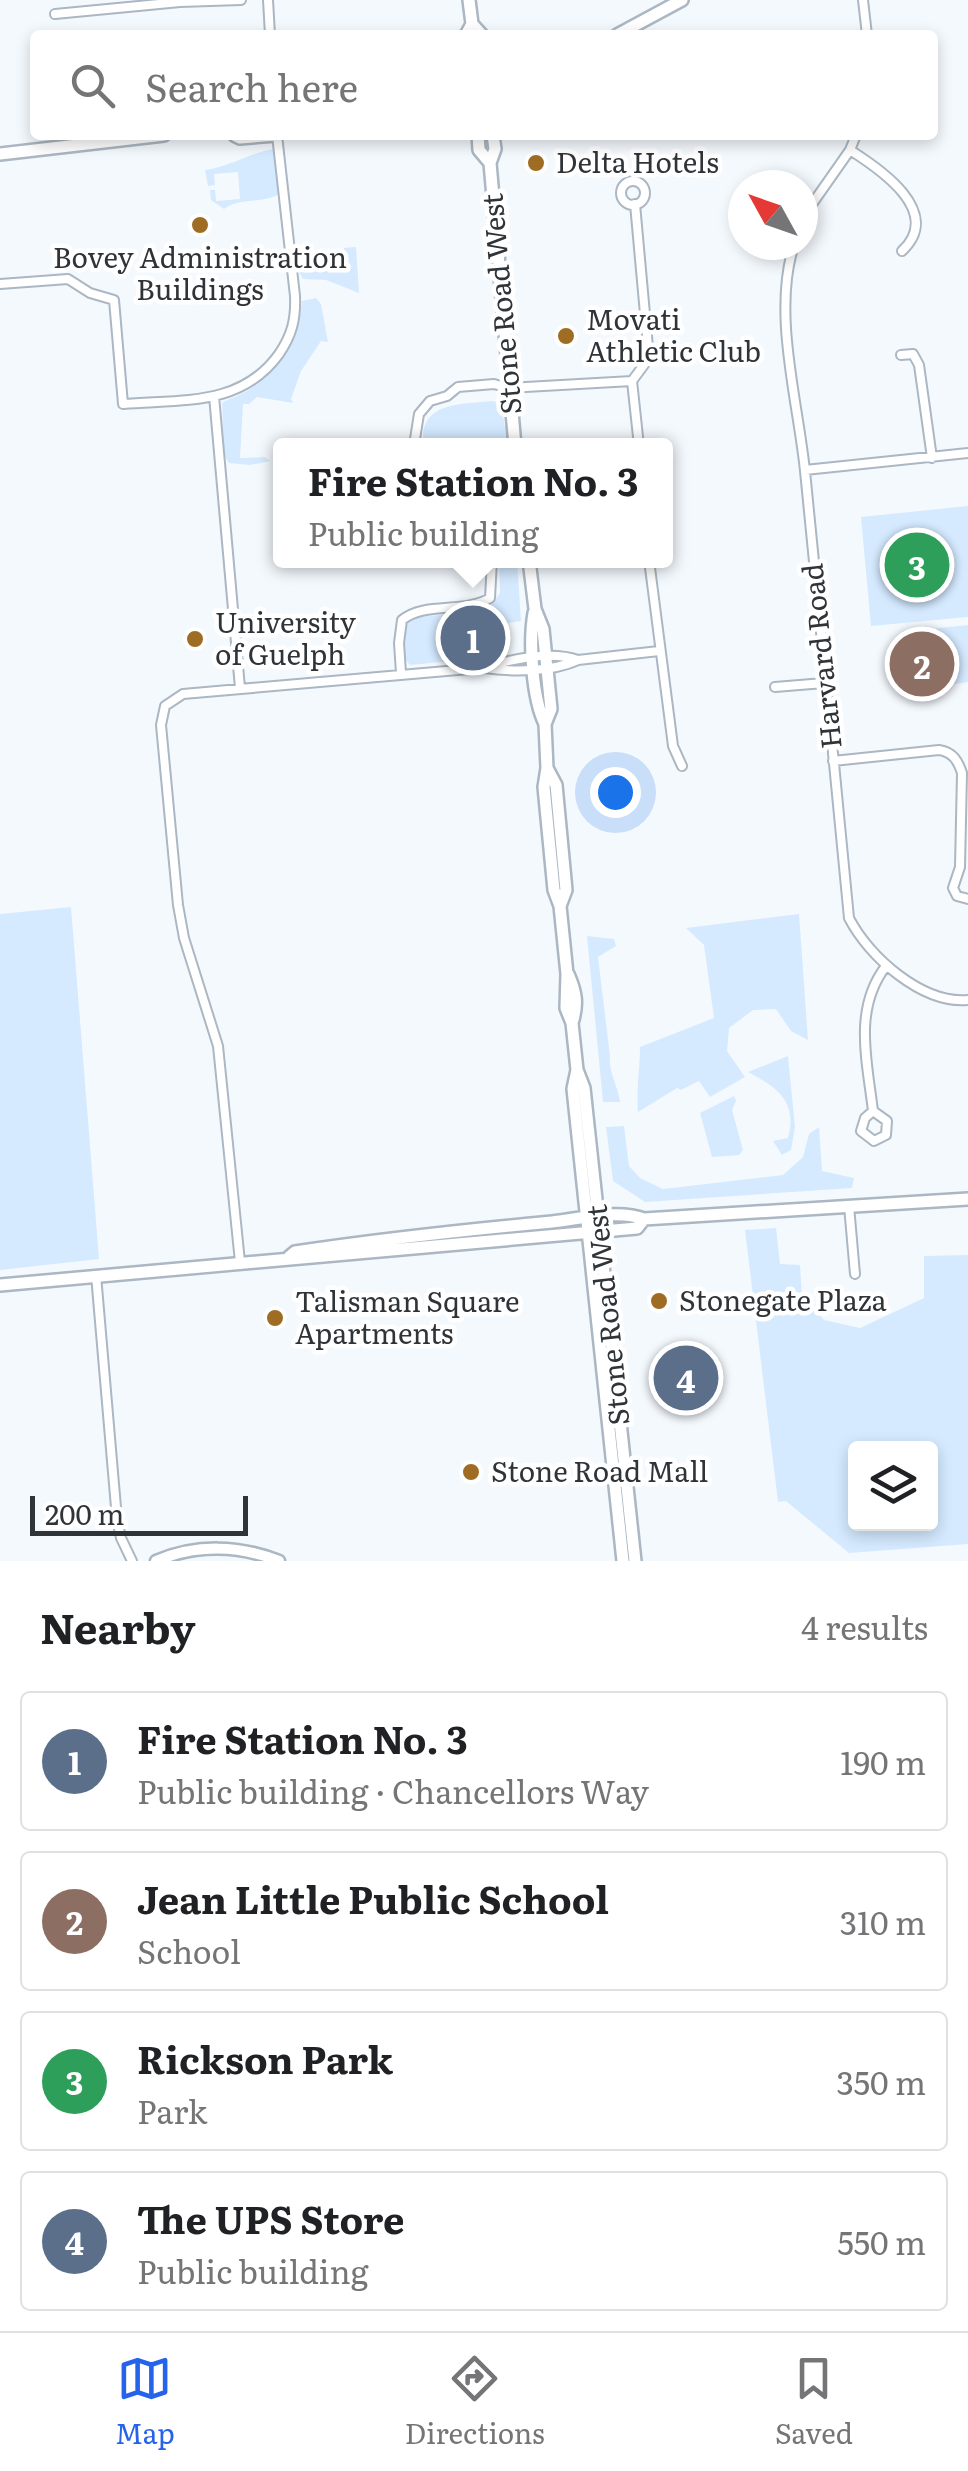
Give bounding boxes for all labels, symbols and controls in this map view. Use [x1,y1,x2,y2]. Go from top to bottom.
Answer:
search box [30,30,938,140]
text: Search here [145,57,358,114]
icon: search [65,58,120,113]
place label: Delta Hotels [556,140,719,182]
marker: Delta Hotels [525,152,547,174]
north arrow [728,170,818,260]
street label: Stone Road West [469,191,531,416]
marker: Bovey Administration Buildings [189,214,211,236]
place label: Bovey Administration Buildings [53,235,347,309]
place label: Movati Athletic Club [586,297,761,371]
marker: Movati Athletic Club [555,325,577,347]
popup [273,438,673,568]
text: Fire Station No. 3 [308,451,638,508]
text: Public building [308,508,539,556]
pin: 3 [884,528,950,602]
street label: Harvard Road [789,561,851,751]
place label: University of Guelph [215,600,357,674]
pin: 1 [440,600,506,676]
pin: 2 [890,626,954,702]
marker: University of Guelph [184,628,206,650]
your location [590,767,641,818]
street label: Stone Road West [573,1202,638,1428]
place label: Stonegate Plaza [679,1278,887,1320]
place label: Talisman Square Apartments [295,1279,520,1353]
marker: Stonegate Plaza [648,1290,670,1312]
marker: Talisman Square Apartments [264,1307,286,1329]
pin: 4 [654,1340,718,1416]
map controls [848,1441,938,1531]
button: layers [848,1441,938,1531]
place label: Stone Road Mall [491,1449,708,1491]
marker: Stone Road Mall [460,1461,482,1483]
scale bar [30,1491,248,1536]
text: 200 m [45,1492,124,1534]
text: Nearby [40,1595,196,1657]
text: 4 results [801,1602,928,1650]
text: Fire Station No. 3 [137,1709,468,1766]
text: 1 [68,1737,81,1785]
text: 190 m [840,1737,926,1785]
text: Public building · Chancellors Way [137,1766,649,1814]
text: Jean Little Public School [137,1869,609,1926]
text: 2 [66,1897,83,1945]
text: 310 m [840,1897,926,1945]
text: School [137,1926,241,1974]
text: Rickson Park [137,2029,393,2086]
text: 3 [66,2057,83,2105]
text: 350 m [837,2057,926,2105]
text: Park [137,2086,207,2134]
text: The UPS Store [137,2189,404,2246]
text: 4 [65,2217,84,2265]
text: 550 m [838,2217,926,2265]
text: Public building [137,2246,369,2294]
tab: Map [115,2351,175,2453]
tab: Directions [405,2351,545,2453]
tab: Saved [775,2351,853,2453]

